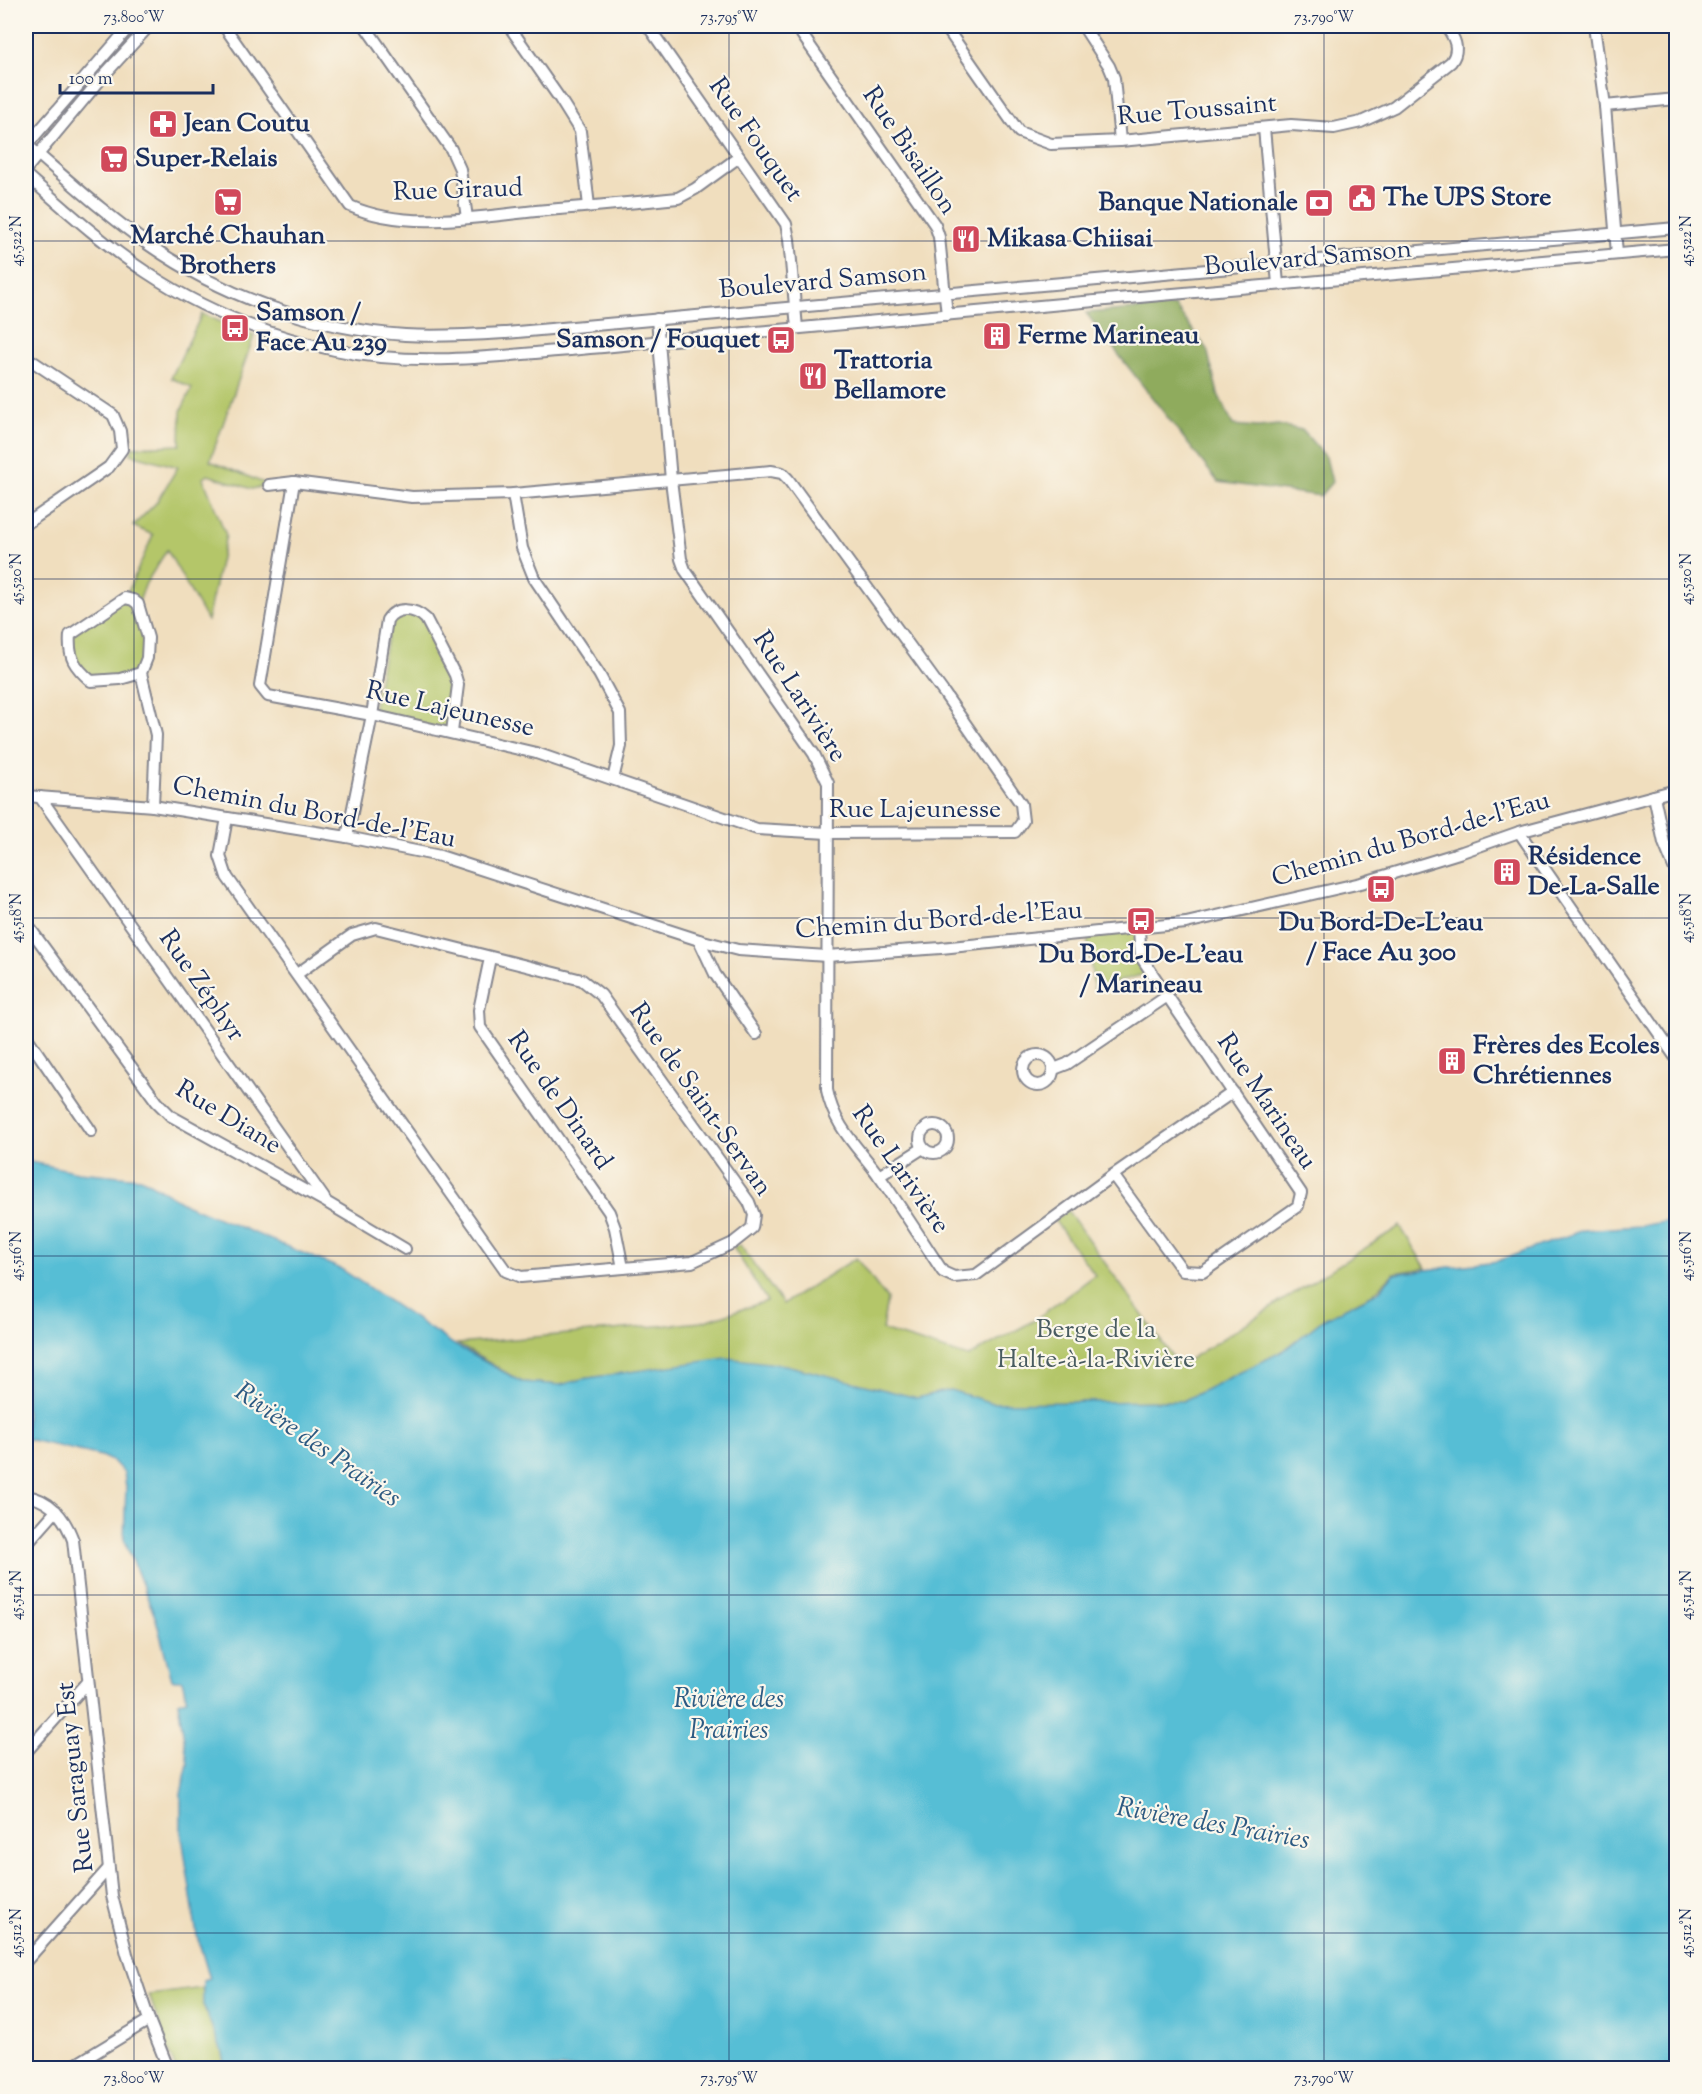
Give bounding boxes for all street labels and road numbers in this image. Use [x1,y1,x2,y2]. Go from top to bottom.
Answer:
street label: Rue Fouquet [699,70,811,210]
street label: Rue Bisaillon [852,79,966,223]
street label: Rue Toussaint [1116,86,1278,136]
street label: Rue Giraud [392,170,524,212]
street label: Boulevard Samson [1203,231,1413,287]
street label: Boulevard Samson [718,254,928,310]
street label: Rue Larivière [743,624,855,770]
street label: Rue Lajeunesse [362,673,538,747]
street label: Chemin du Bord-de-l'Eau [169,767,459,859]
street label: Chemin du Bord-de-l'Eau [1268,783,1554,897]
street label: Rue Lajeunesse [829,792,1001,829]
street label: Chemin du Bord-de-l'Eau [794,893,1084,949]
street label: Rue Zéphyr [149,923,253,1050]
street label: Rue de Saint-Servan [619,996,781,1204]
street label: Rue de Dinard [497,1024,621,1178]
street label: Rue Marineau [1207,1027,1325,1177]
street label: Rue Diane [168,1072,288,1164]
street label: Rue Larivière [842,1098,958,1242]
street label: Rue Saraguay Est [48,1680,104,1874]

